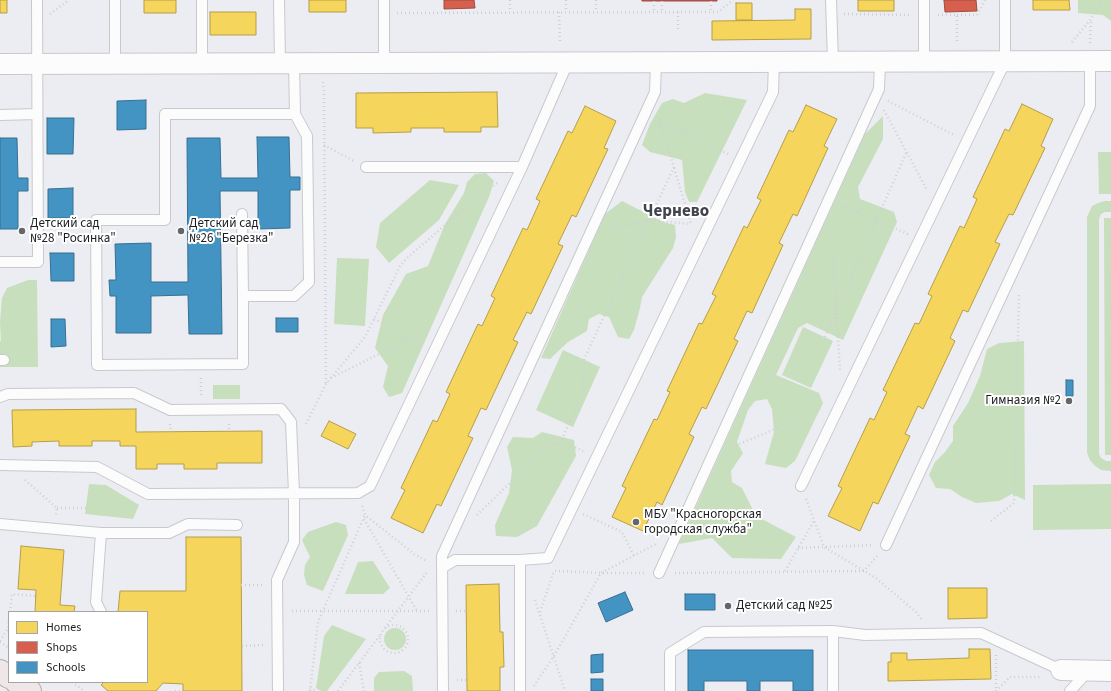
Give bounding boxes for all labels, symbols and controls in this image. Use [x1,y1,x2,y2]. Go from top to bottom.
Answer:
district label: Чернево [643,202,709,222]
place label: Детский сад №28 "Росинка" [30,216,116,247]
place label: Детский сад №26 "Березка" [189,216,274,247]
marker: Детский сад №28 "Росинка" [17,226,27,236]
marker: Детский сад №26 "Березка" [176,226,186,236]
place label: Гимназия №2 [985,393,1061,409]
marker: Гимназия №2 [1064,396,1074,406]
place label: МБУ "Красногорская городская служба" [644,507,762,538]
marker: МБУ "Красногорская городская служба" [631,517,641,527]
place label: Детский сад №25 [736,598,833,614]
marker: Детский сад №25 [723,601,733,611]
legend [8,611,148,683]
text: Homes [46,619,81,636]
text: Shops [46,639,77,656]
text: Schools [46,659,86,676]

